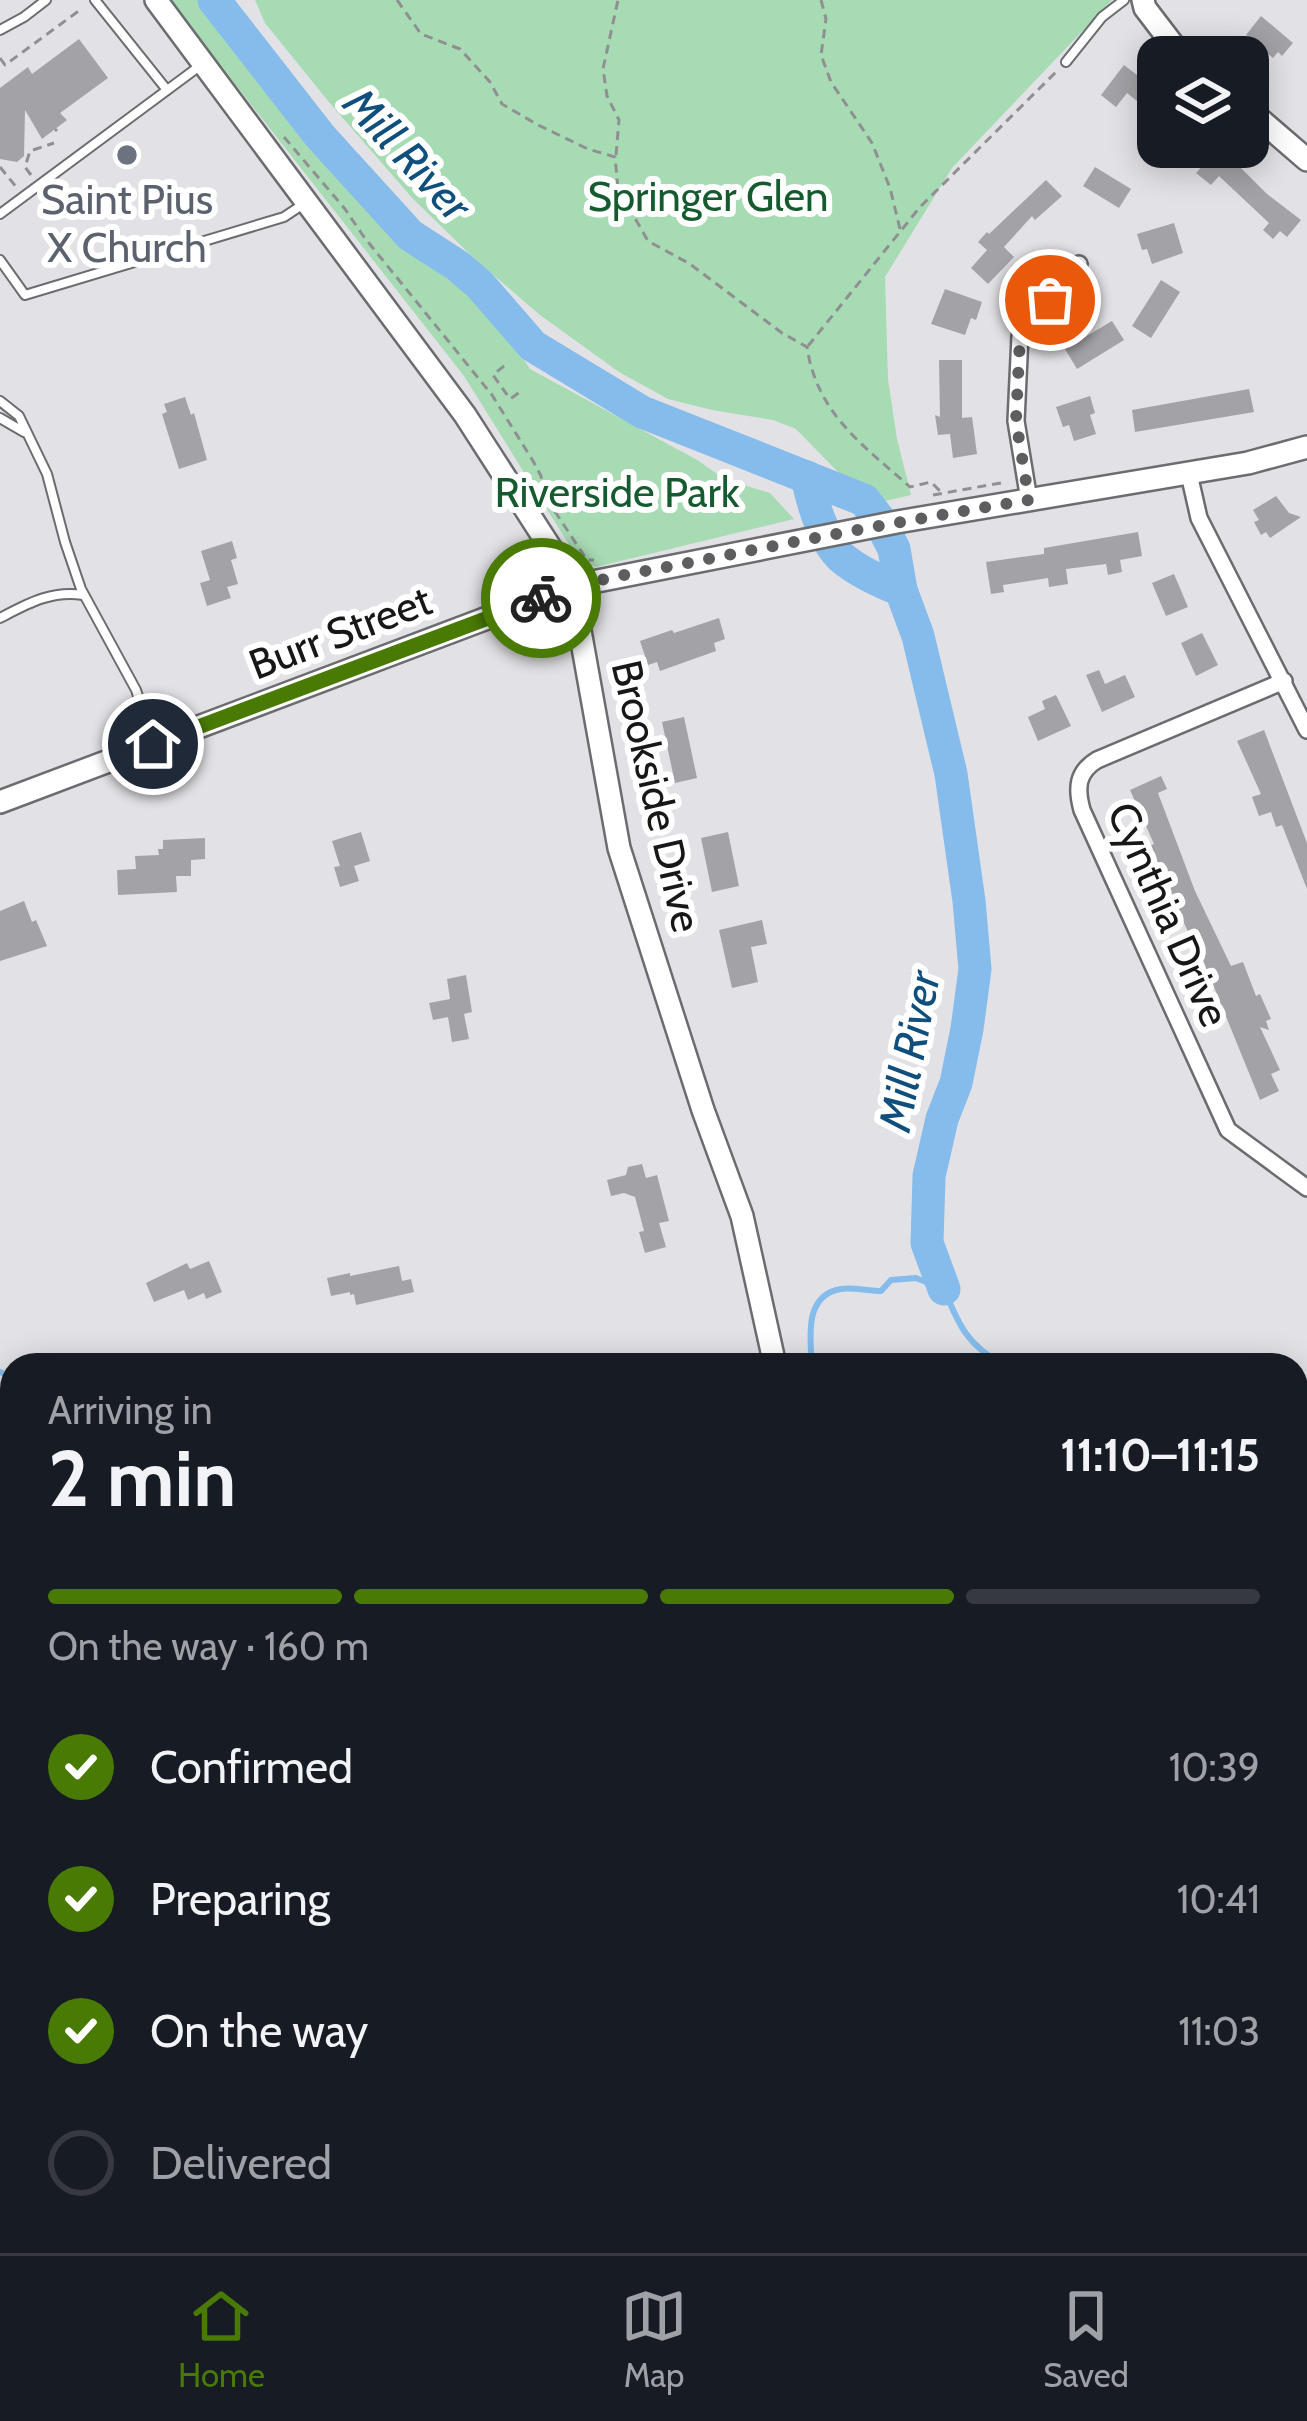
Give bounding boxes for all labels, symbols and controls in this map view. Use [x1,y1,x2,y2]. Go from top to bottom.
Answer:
map controls [1137,36,1269,168]
button: layers [1137,36,1269,168]
water label: Mill River [332,76,484,233]
marker: Saint Pius X Church [114,142,140,168]
park label: Springer Glen [587,170,829,222]
place label: Saint Pius X Church [41,173,213,273]
pin [999,249,1101,351]
icon: bag [1017,267,1083,333]
park label: Riverside Park [494,466,740,518]
courier [481,538,601,658]
icon: bike [508,565,574,631]
street label: Burr Street [242,574,438,690]
street label: Brookside Drive [600,655,714,937]
pin [102,693,204,795]
icon: home [120,711,186,777]
street label: Cynthia Drive [1097,794,1241,1034]
water label: Mill River [867,964,951,1137]
text: Arriving in [48,1386,212,1434]
text: 11:10–11:15 [1060,1428,1260,1482]
text: 2 min [48,1431,236,1526]
text: On the way · 160 m [48,1622,369,1670]
icon: check [48,1734,114,1800]
text: Confirmed [150,1740,353,1794]
text: 10:39 [1169,1743,1260,1791]
icon: check [48,1866,114,1932]
text: Preparing [150,1872,330,1926]
text: 10:41 [1177,1875,1260,1923]
icon: check [48,1998,114,2064]
text: On the way [150,2004,368,2058]
text: 11:03 [1178,2007,1260,2055]
text: Delivered [150,2136,332,2190]
tab: Home [178,2283,265,2395]
tab: Map [621,2283,687,2395]
tab: Saved [1043,2283,1129,2395]

